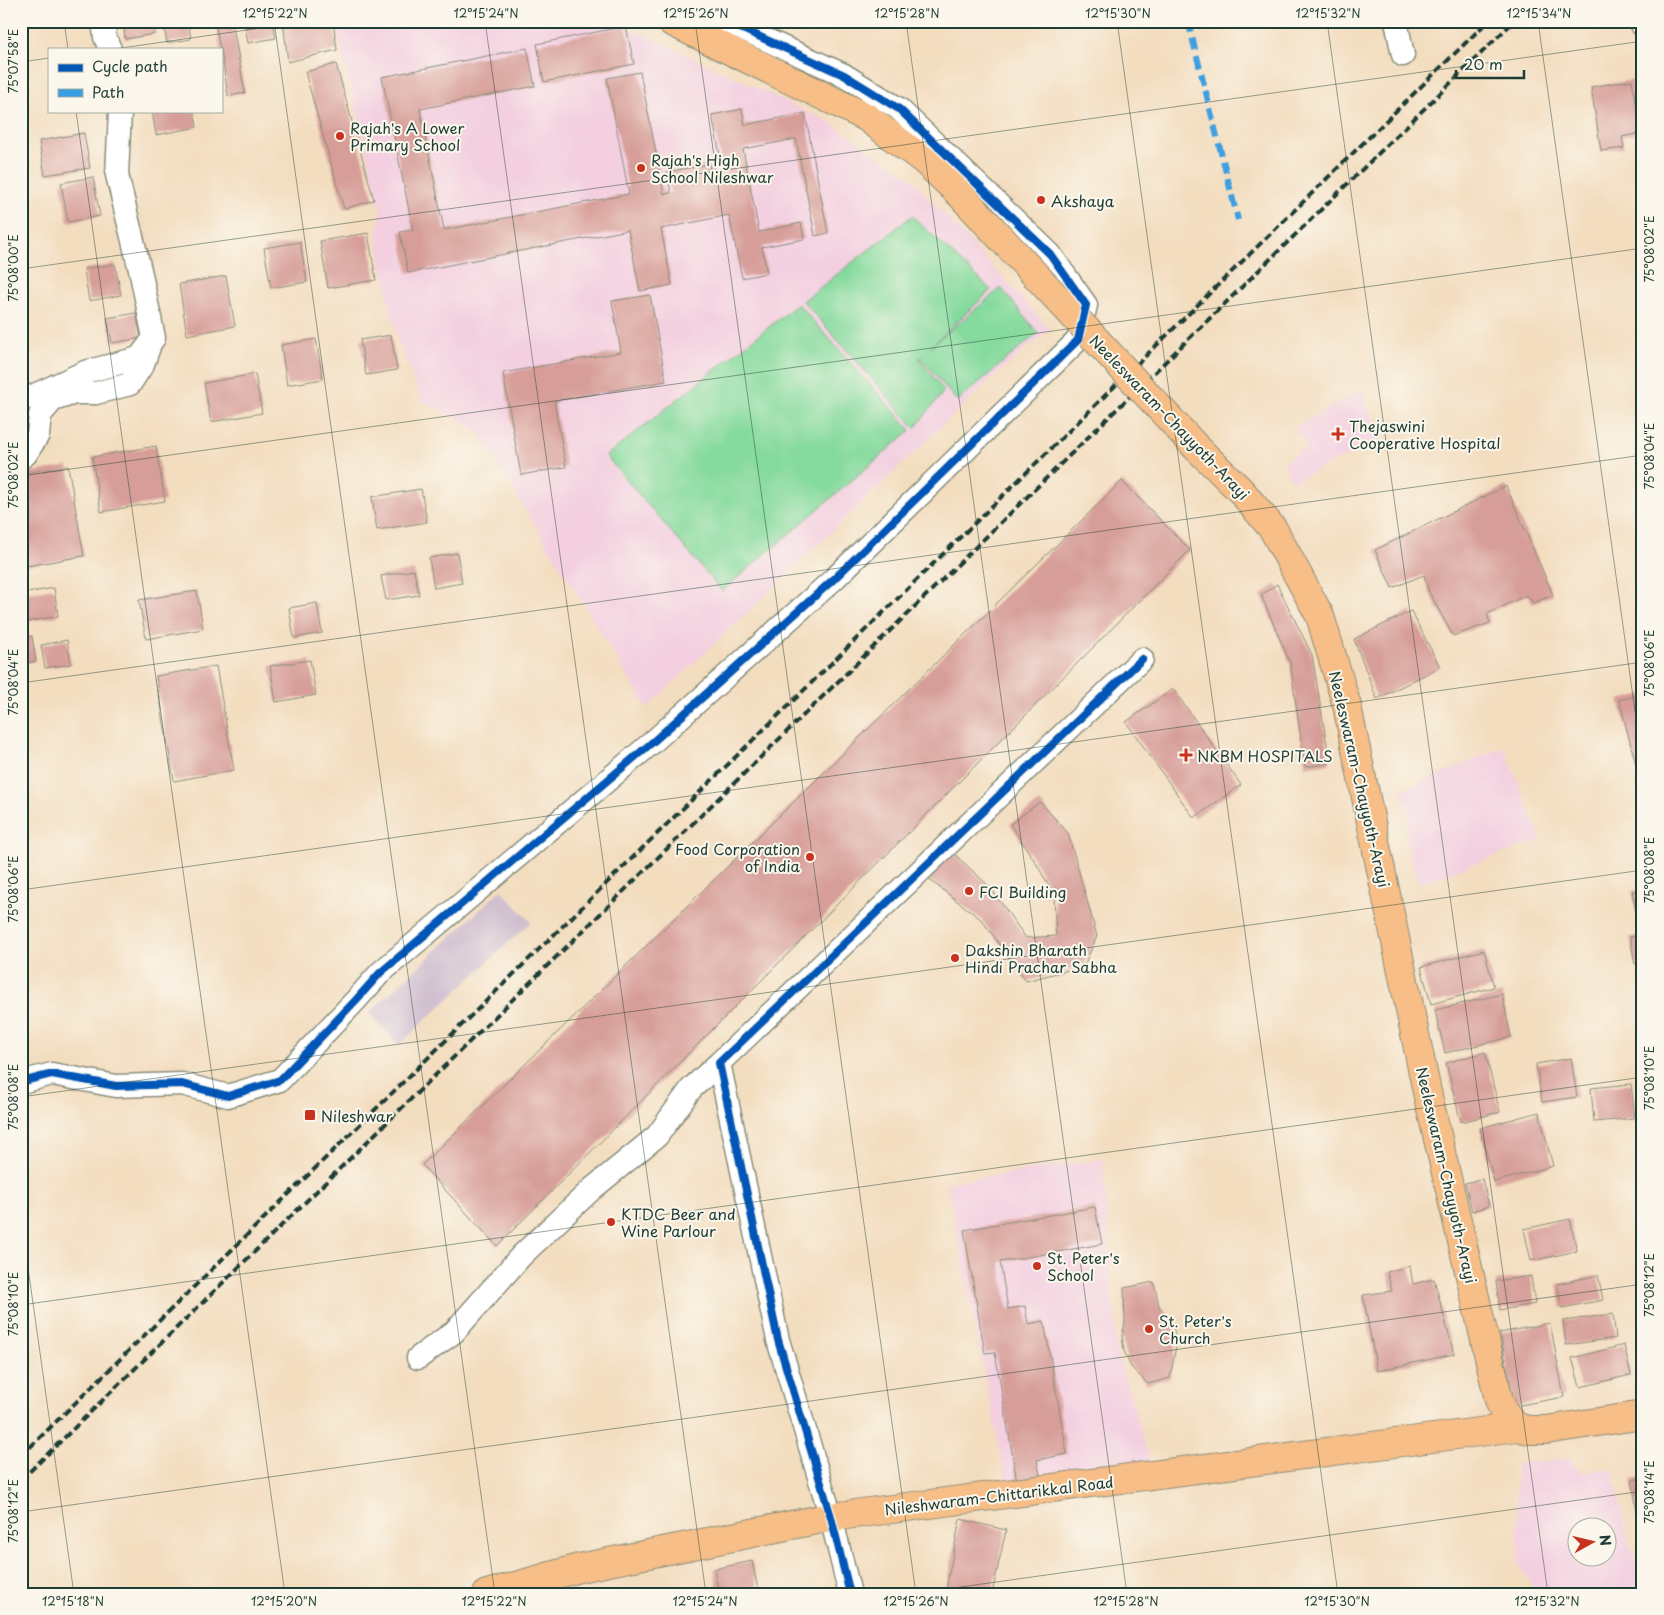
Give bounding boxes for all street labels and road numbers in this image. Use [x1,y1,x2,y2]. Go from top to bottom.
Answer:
street label: Neeleswaram-Chayyoth-Arayi [1085,329,1255,505]
street label: Neeleswaram-Chayyoth-Arayi [1324,668,1396,890]
street label: Neeleswaram-Chayyoth-Arayi [1411,1064,1483,1286]
street label: Nileshwaram-Chittarikkal Road [883,1470,1115,1520]

